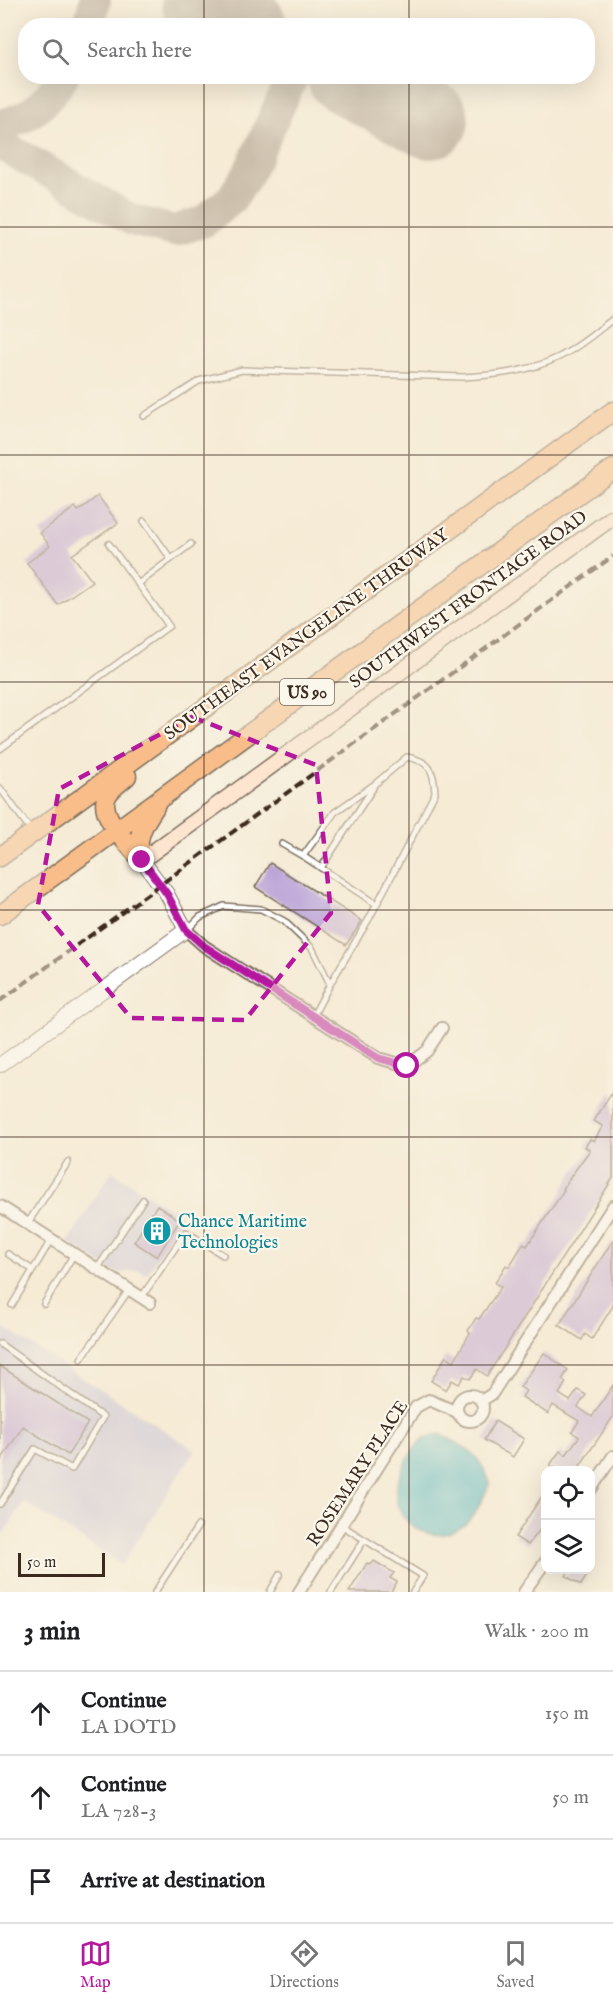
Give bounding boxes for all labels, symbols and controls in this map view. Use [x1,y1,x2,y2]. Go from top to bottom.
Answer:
search box [18,18,595,84]
icon: search [39,35,72,68]
text: Search here [87,37,192,65]
street label: SOUTHWEST FRONTAGE ROAD [345,506,592,694]
street label: SOUTHEAST EVANGELINE THRUWAY [160,524,454,746]
road number: US 90 [280,679,334,705]
route end [128,846,154,872]
route start [393,1052,419,1078]
place label: Chance Maritime Technologies [178,1211,307,1255]
building icon: Chance Maritime Technologies [141,1215,173,1247]
street label: ROSEMARY PLACE [303,1397,414,1551]
map controls [541,1466,595,1574]
button: locate [541,1466,595,1520]
button: layers [541,1520,595,1574]
scale bar [18,1550,105,1578]
text: 50 m [27,1553,56,1573]
text: 3 min [24,1615,80,1648]
text: Walk · 200 m [484,1619,589,1644]
text: Continue [81,1687,167,1715]
icon: ahead [24,1697,57,1730]
text: 150 m [545,1701,589,1726]
text: LA DOTD [81,1715,176,1740]
text: Continue [81,1771,167,1799]
icon: ahead [24,1781,57,1814]
text: 50 m [552,1785,589,1810]
text: LA 728-3 [81,1799,156,1824]
icon: arrive [24,1865,57,1898]
text: Arrive at destination [81,1867,265,1895]
tab: Map [79,1937,112,1993]
tab: Directions [269,1937,339,1993]
tab: Saved [496,1937,534,1993]

